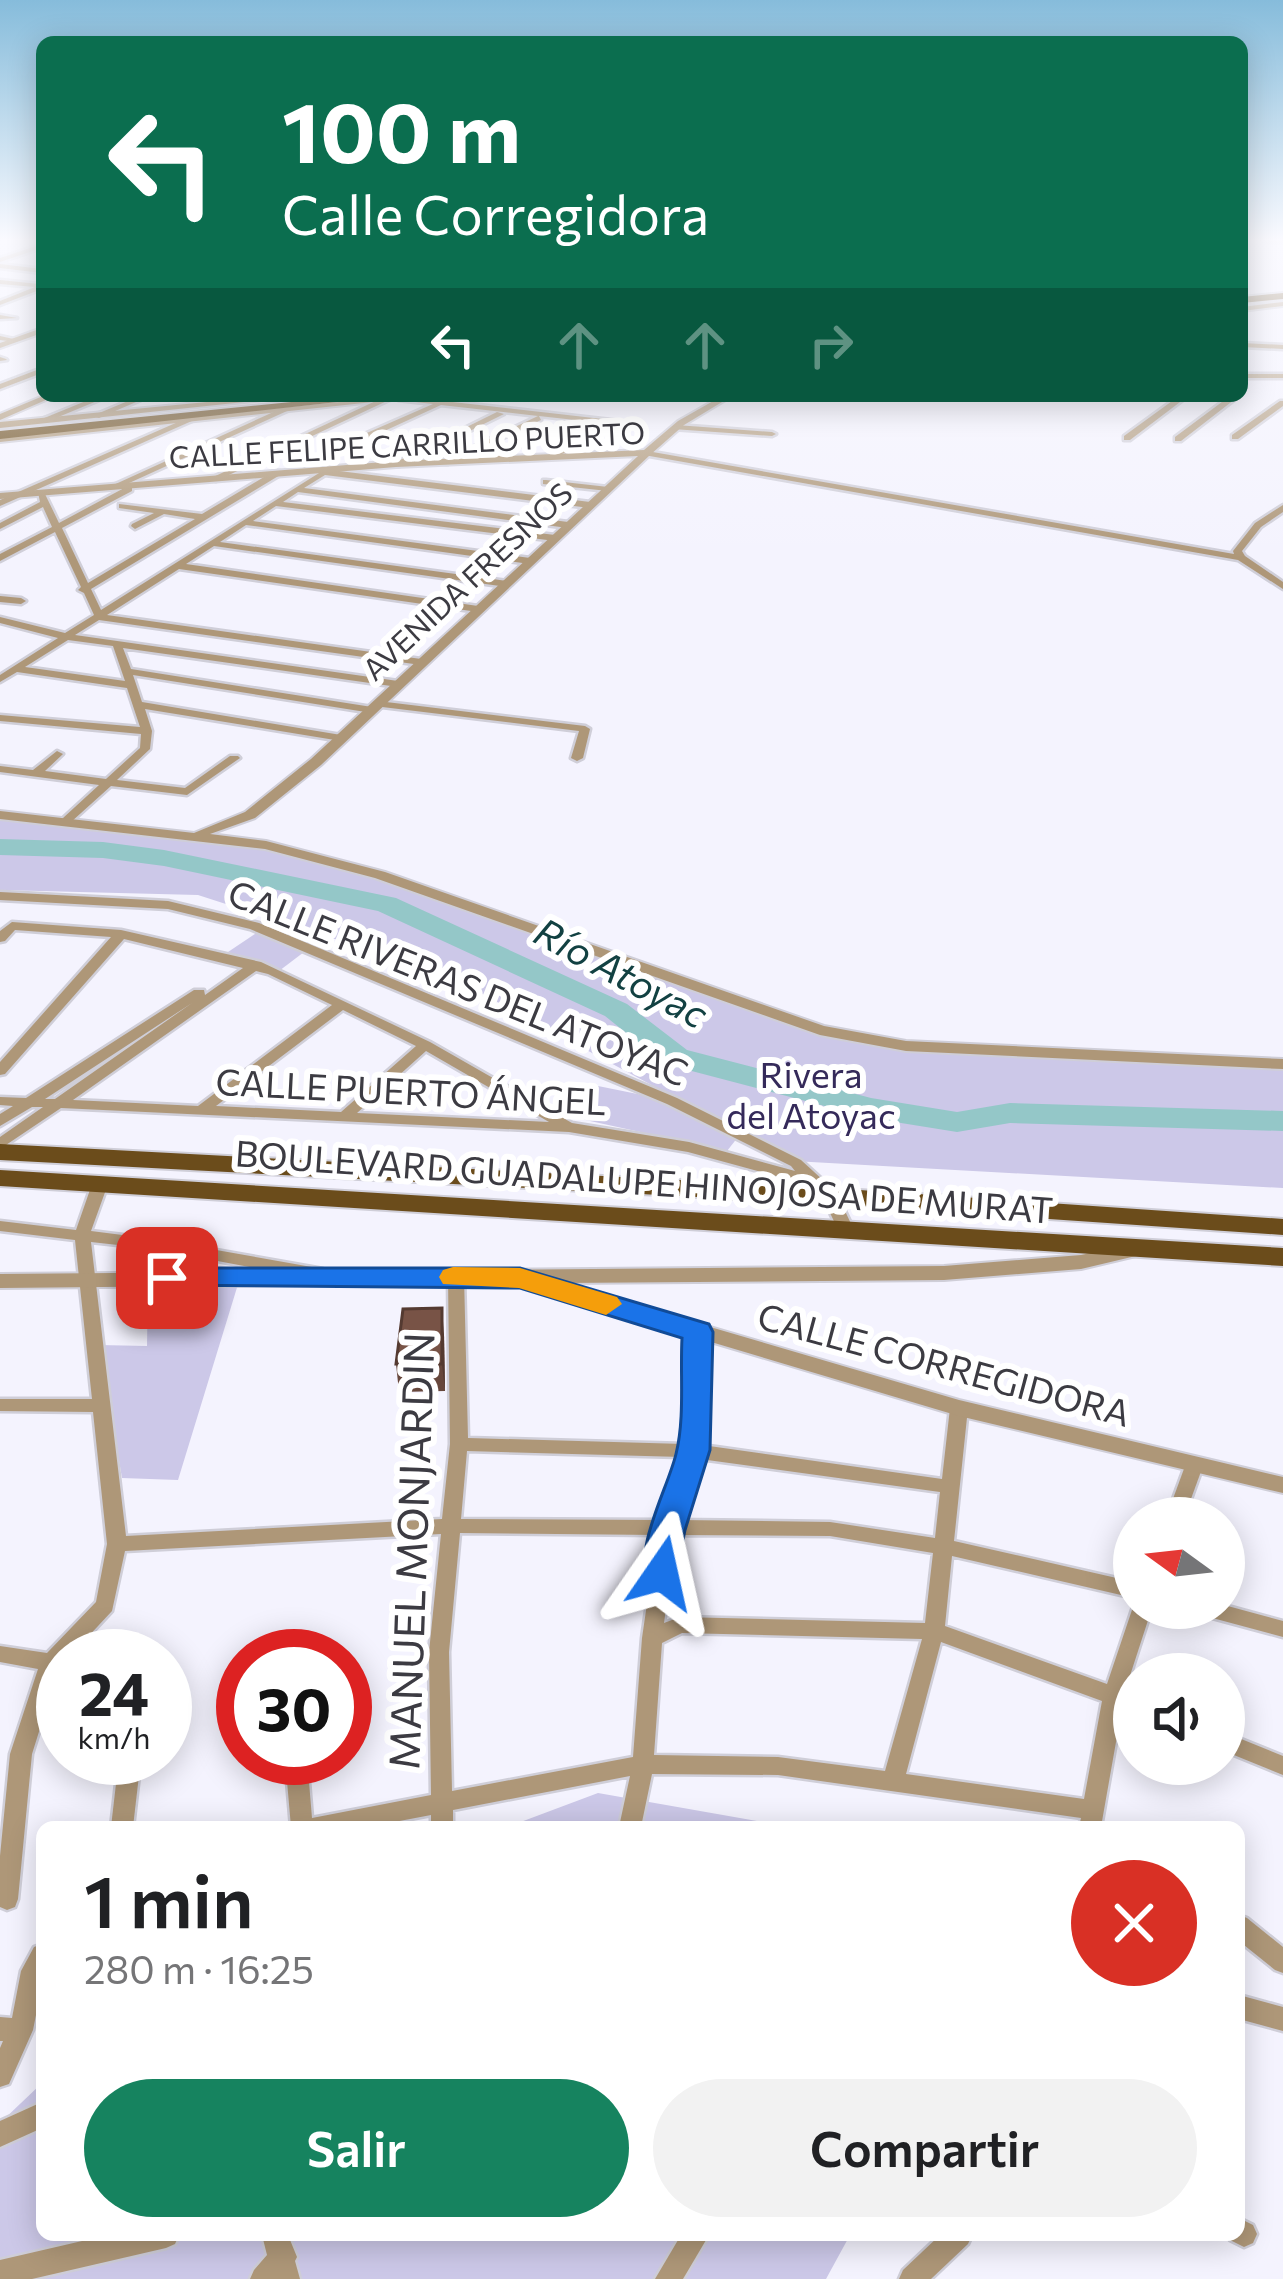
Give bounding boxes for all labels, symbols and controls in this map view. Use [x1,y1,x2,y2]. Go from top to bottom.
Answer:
text: 100 m [282,78,521,180]
icon: left [84,84,240,240]
text: Calle Corregidora [282,180,709,246]
icon: left [420,312,486,378]
icon: ahead [546,312,612,378]
icon: ahead [672,312,738,378]
icon: right [798,312,864,378]
street label: CALLE FELIPE CARRILLO PUERTO [168,413,646,474]
street label: AVENIDA FRESNOS [354,474,579,687]
street label: CALLE RIVERAS DEL ATOYAC [222,869,695,1094]
water label: Río Atoyac [527,906,717,1037]
park label: Rivera del Atoyac [726,1051,896,1136]
street label: CALLE PUERTO ÁNGEL [215,1058,608,1122]
street label: BOULEVARD GUADALUPE HINOJOSA DE MURAT [234,1129,1055,1231]
pin [116,1227,218,1329]
icon: arrive [134,1245,200,1311]
street label: CALLE CORREGIDORA [753,1292,1136,1434]
street label: MANUEL MONJARDIN [376,1331,444,1771]
north arrow [1113,1497,1245,1629]
map controls [1113,1497,1245,1785]
position arrow [599,1510,725,1636]
speed limit sign: 30 [216,1629,372,1785]
button: sound [1113,1653,1245,1785]
text: 24 [79,1655,149,1728]
text: km/h [78,1718,150,1755]
text: 1 min [84,1855,254,1943]
button: close [1071,1860,1197,1986]
text: 280 m · 16:25 [84,1944,314,1992]
button: Salir [84,2079,629,2217]
button: Compartir [653,2079,1197,2217]

